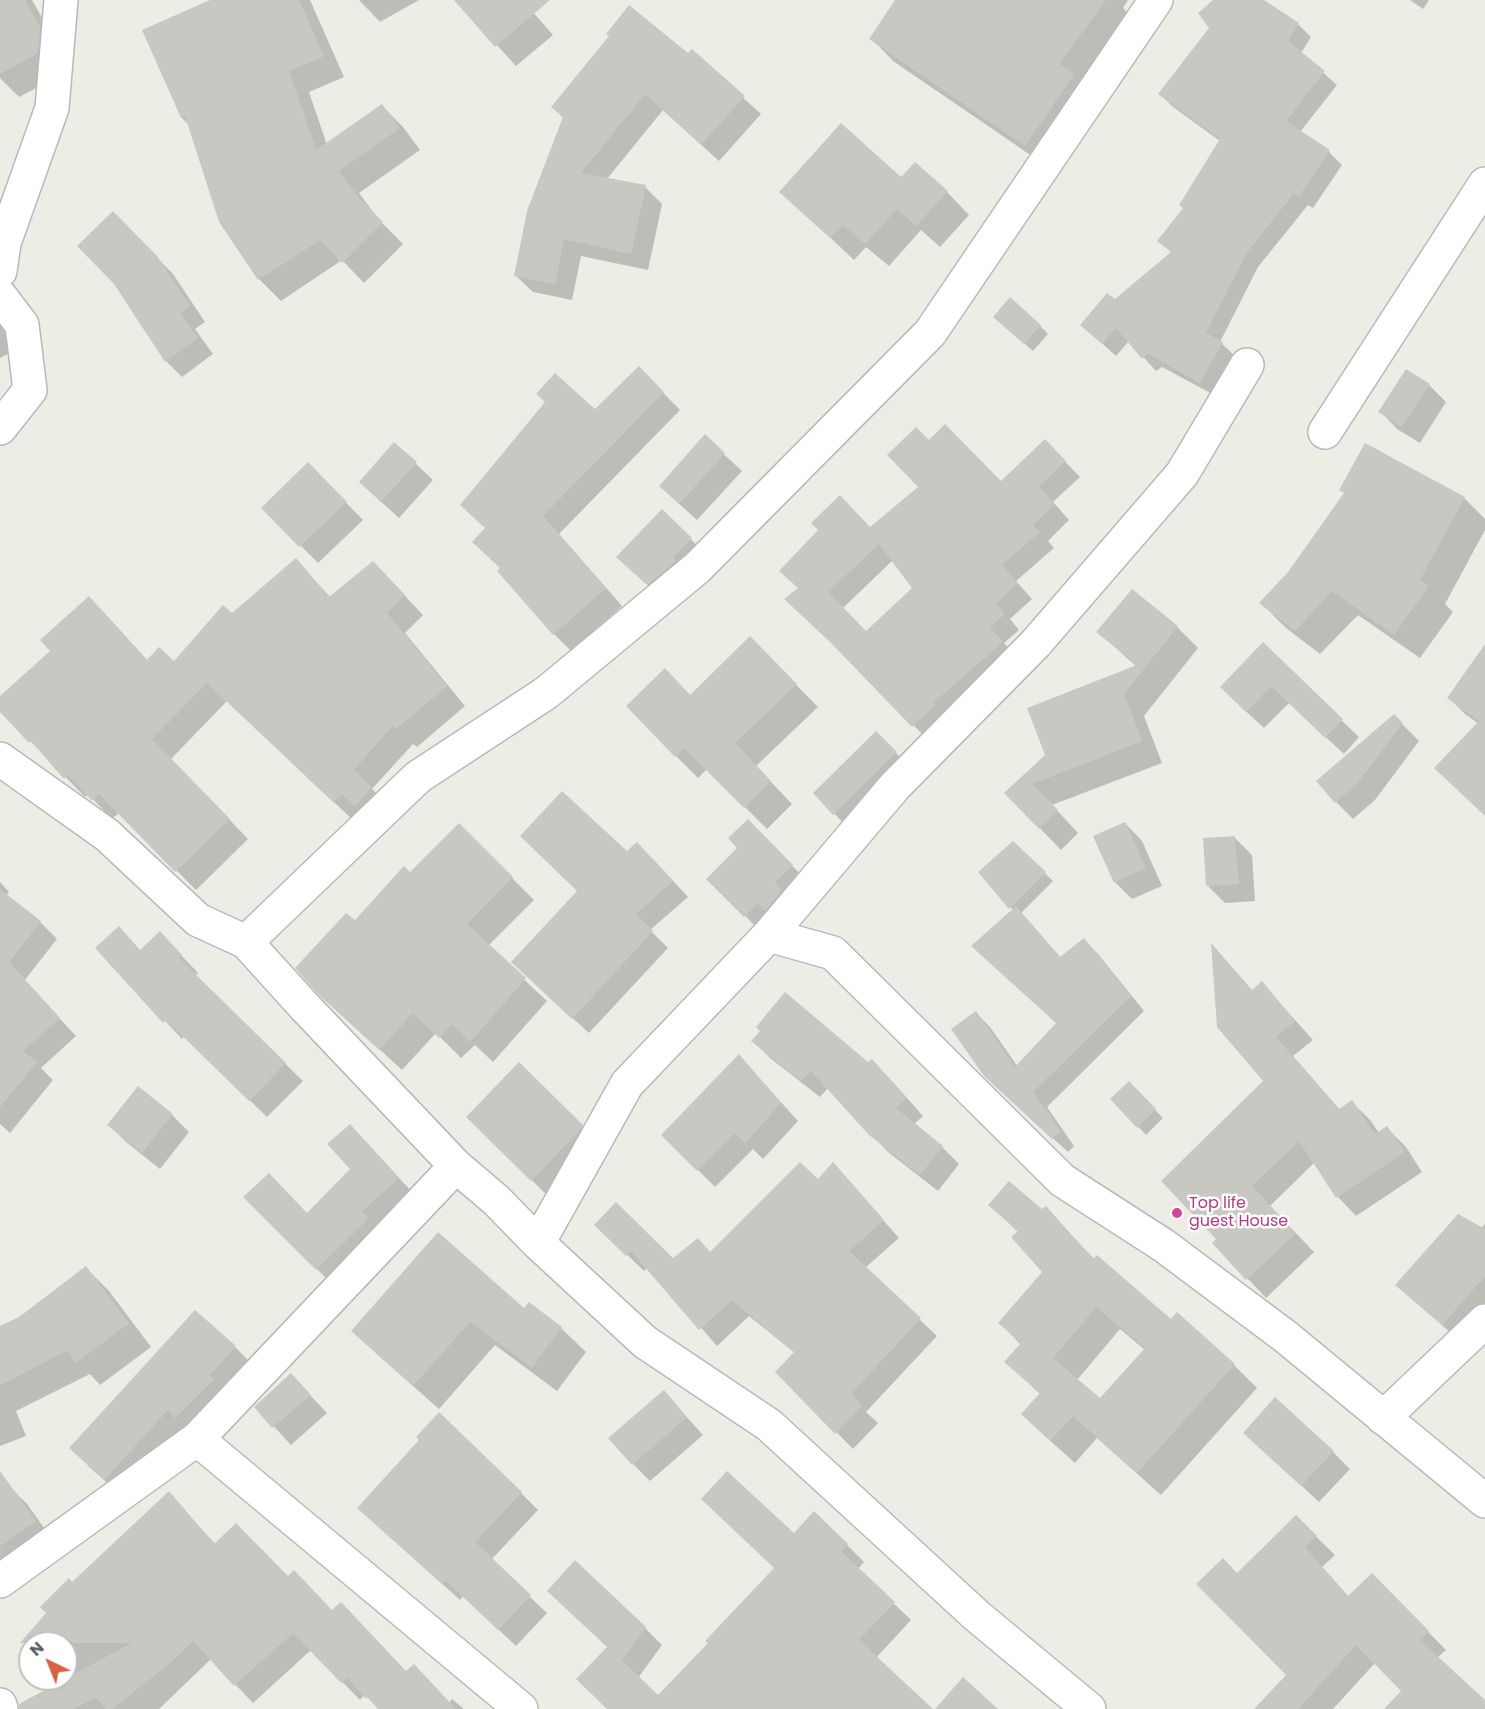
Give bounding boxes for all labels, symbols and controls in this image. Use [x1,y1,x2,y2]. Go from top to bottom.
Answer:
place label: Top life guest House [1189,1194,1288,1232]
marker: Top life guest House [1170,1206,1184,1220]
north arrow [18,1631,78,1691]
text: N [24,1636,49,1661]

